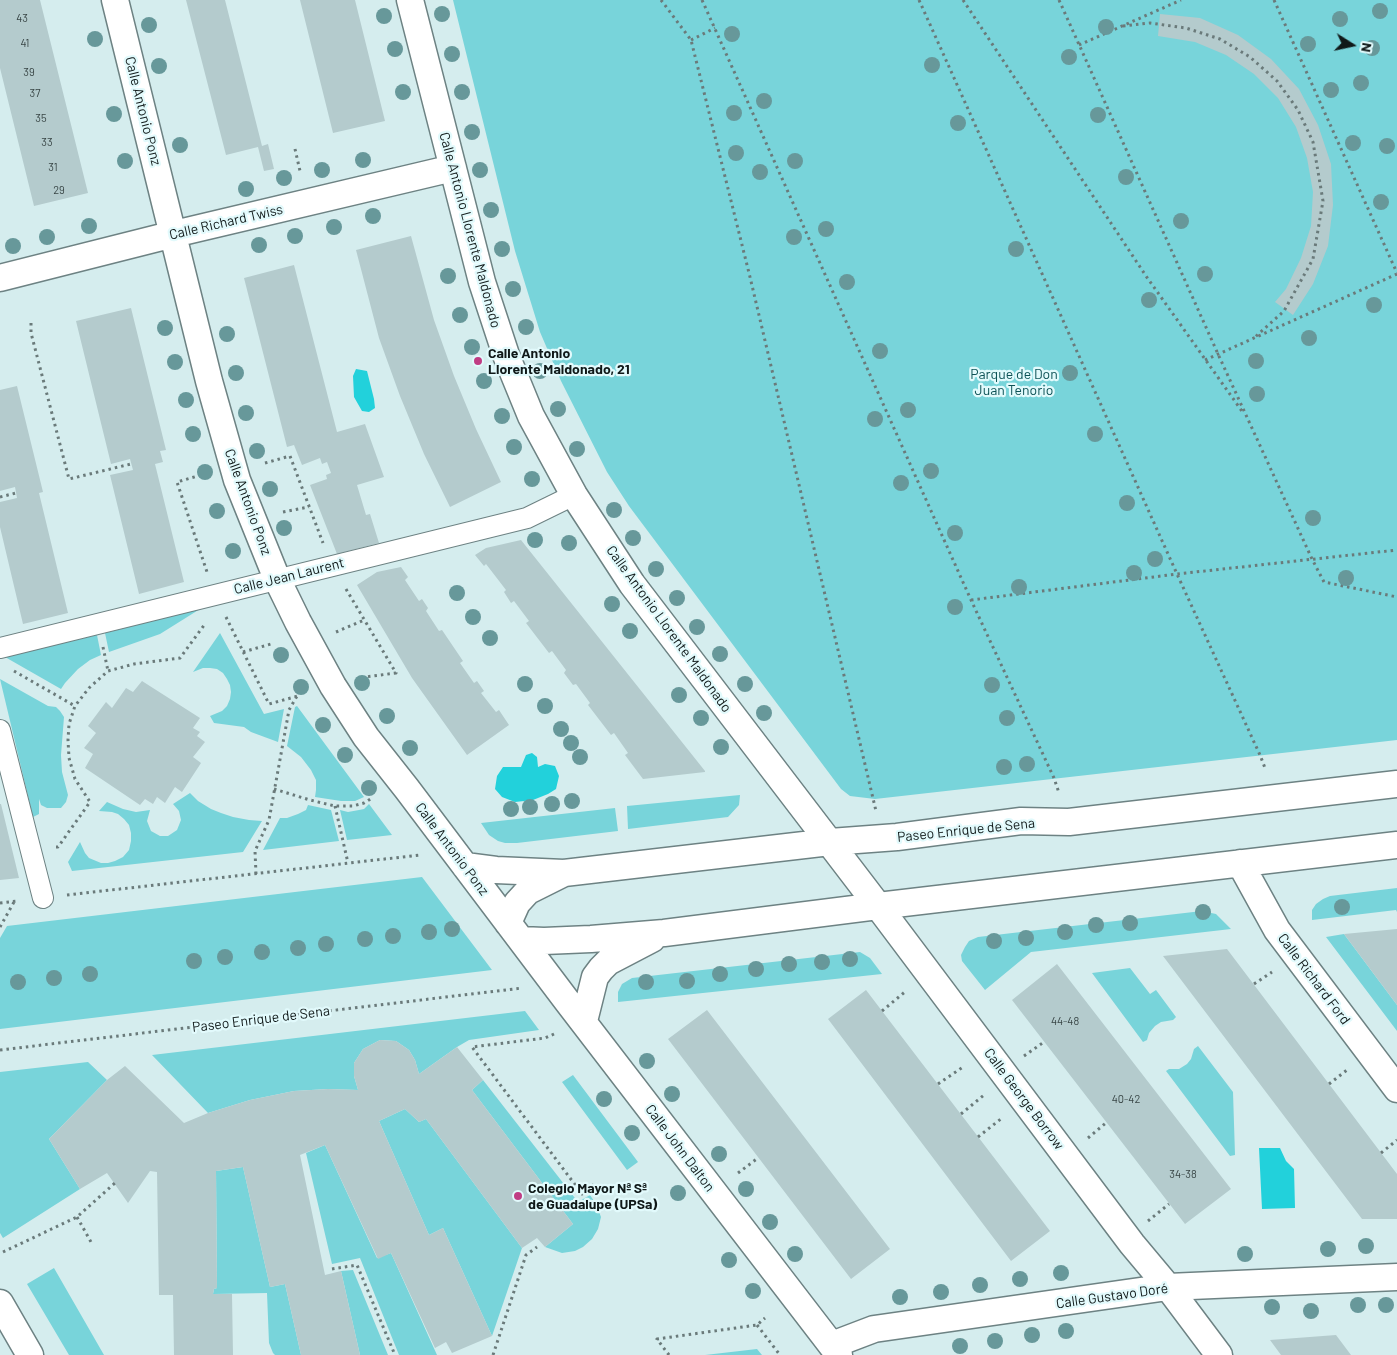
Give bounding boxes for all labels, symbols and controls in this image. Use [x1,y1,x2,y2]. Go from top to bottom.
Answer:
house number: 43 [16,11,28,25]
north arrow [1327,20,1377,70]
house number: 41 [21,36,29,50]
text: N [1358,42,1376,54]
street label: Calle Antonio Ponz [121,55,165,167]
house number: 39 [23,65,35,79]
house number: 37 [30,86,40,100]
house number: 35 [35,111,47,125]
street label: Calle Antonio Llorente Maldonado [436,130,504,330]
house number: 33 [41,135,53,149]
house number: 31 [48,160,58,174]
house number: 29 [53,183,65,197]
street label: Calle Richard Twiss [167,201,285,243]
place label: Calle Antonio Llorente Maldonado, 21 [488,345,630,378]
marker: Calle Antonio Llorente Maldonado, 21 [472,355,484,367]
park label: Parque de Don Juan Tenorio [970,366,1058,398]
street label: Calle Antonio Ponz [221,447,275,557]
street label: Calle Antonio Llorente Maldonado [603,542,735,716]
street label: Calle Jean Laurent [232,554,346,598]
street label: Calle Antonio Ponz [412,799,492,899]
street label: Paseo Enrique de Sena [896,814,1036,846]
street label: Calle Richard Ford [1274,930,1354,1028]
street label: Paseo Enrique de Sena [191,1002,331,1036]
house number: 44-48 [1051,1014,1079,1028]
street label: Calle George Borrow [980,1045,1068,1153]
house number: 40-42 [1112,1092,1140,1106]
street label: Calle John Dalton [642,1101,718,1195]
house number: 34-38 [1169,1167,1197,1181]
place label: Colegio Mayor Nª Sª de Guadalupe (UPSa) [528,1180,657,1212]
marker: Colegio Mayor Nª Sª de Guadalupe (UPSa) [512,1190,524,1202]
street label: Calle Gustavo Doré [1055,1280,1169,1312]

